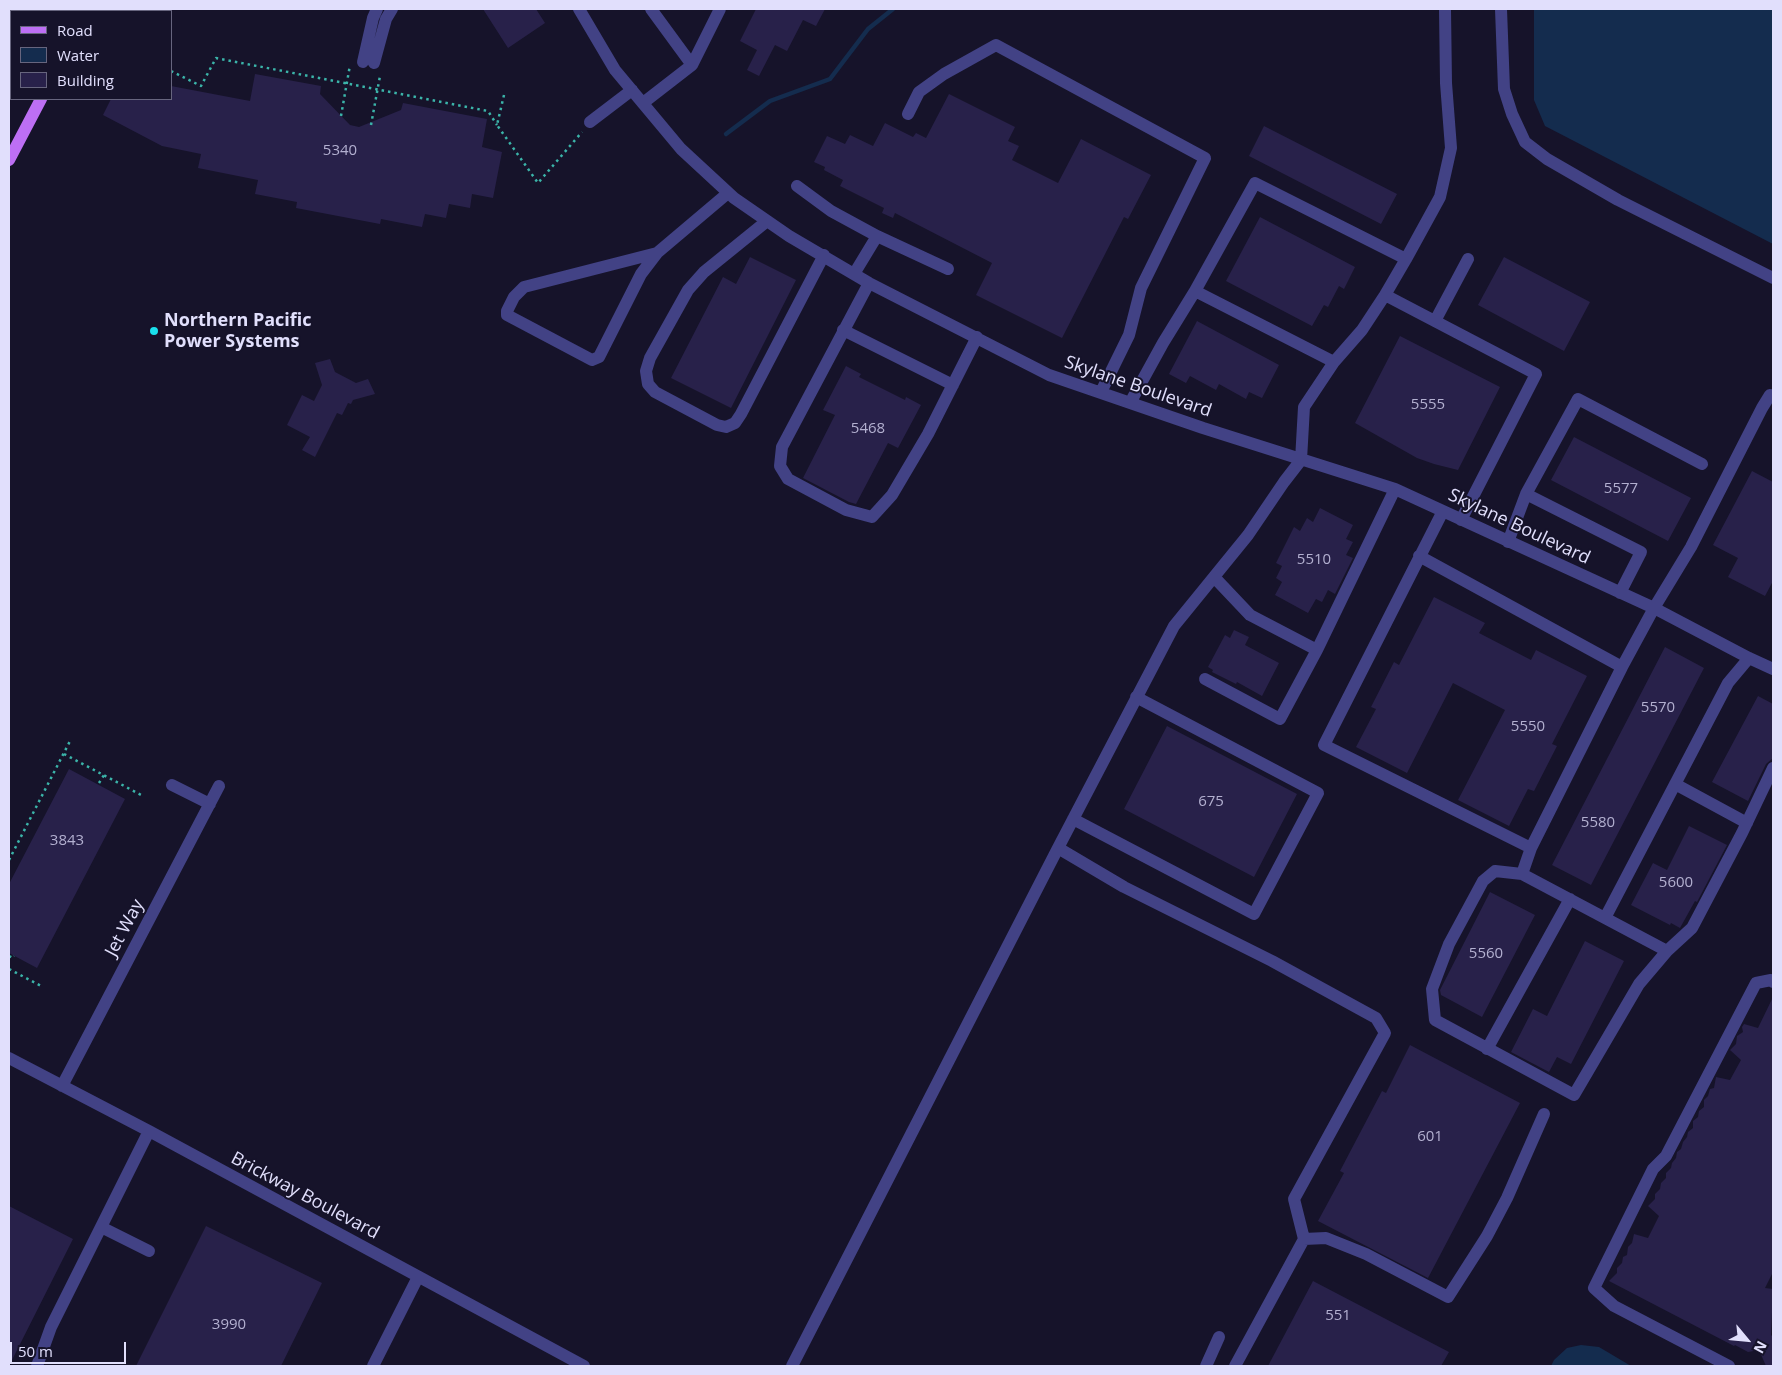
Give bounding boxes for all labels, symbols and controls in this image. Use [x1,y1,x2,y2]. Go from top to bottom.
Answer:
legend [10,10,172,100]
text: Road [57,20,93,40]
text: Water [57,45,99,65]
text: Building [57,70,114,90]
house number: 5340 [323,142,357,160]
place label: Northern Pacific Power Systems [164,310,312,352]
marker: Northern Pacific Power Systems [148,325,160,337]
street label: Skylane Boulevard [1062,352,1214,422]
house number: 5555 [1411,396,1445,414]
house number: 5468 [851,420,885,438]
house number: 5577 [1604,480,1638,498]
street label: Skylane Boulevard [1445,485,1593,569]
house number: 5510 [1297,551,1331,569]
house number: 5570 [1641,699,1675,717]
house number: 5550 [1511,718,1545,736]
house number: 675 [1198,793,1224,811]
house number: 5580 [1581,814,1615,832]
house number: 3843 [50,832,84,850]
house number: 5600 [1659,874,1693,892]
street label: Jet Way [101,896,149,960]
house number: 5560 [1469,945,1503,963]
house number: 601 [1417,1128,1443,1146]
street label: Brickway Boulevard [227,1148,383,1244]
house number: 551 [1325,1307,1351,1325]
north arrow [1722,1315,1772,1365]
house number: 3990 [212,1316,246,1334]
scale bar [12,1332,129,1364]
text: N [1750,1338,1772,1357]
text: 50 m [18,1341,53,1361]

